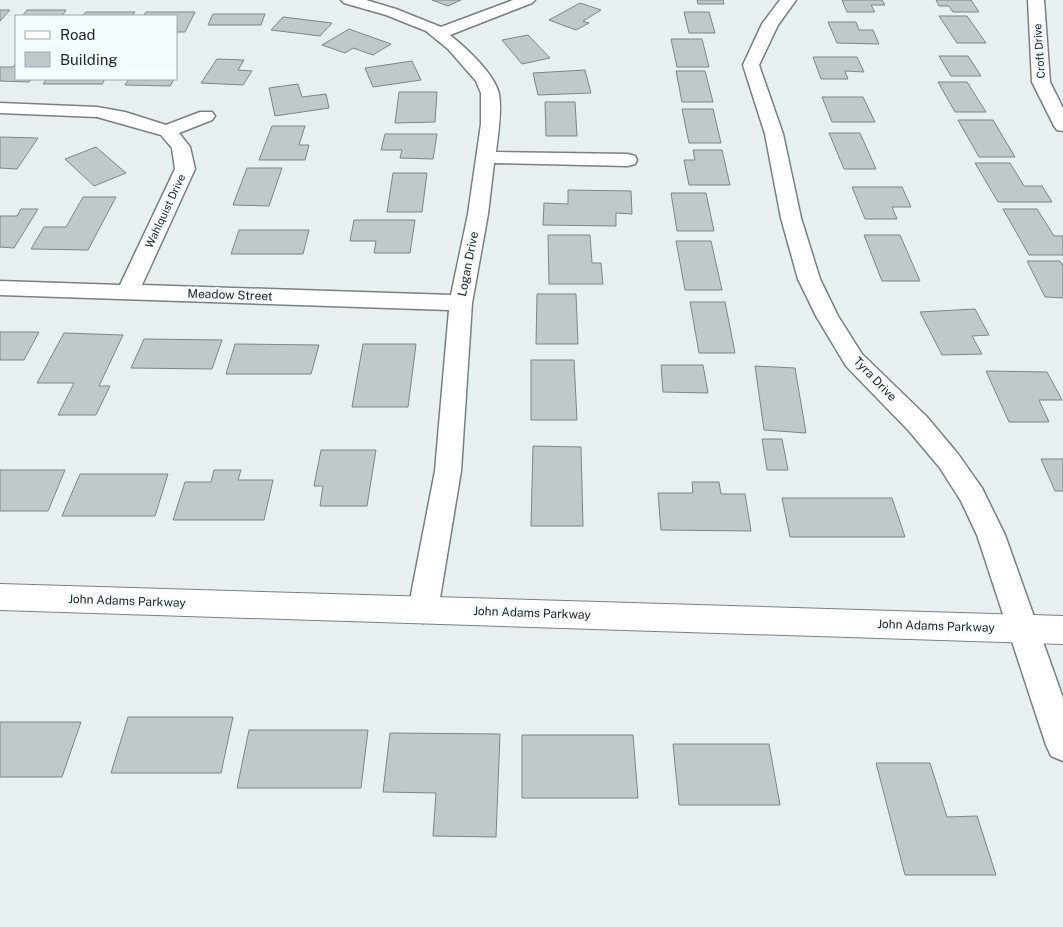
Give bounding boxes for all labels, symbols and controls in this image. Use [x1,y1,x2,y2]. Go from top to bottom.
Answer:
legend [15,15,178,80]
street label: Croft Drive [1031,23,1047,79]
text: Road [60,26,96,43]
text: Building [60,51,118,68]
street label: Wahlquist Drive [143,172,187,250]
street label: Logan Drive [455,230,481,298]
street label: Meadow Street [187,287,273,303]
street label: Tyra Drive [851,354,900,404]
street label: John Adams Parkway [68,592,187,610]
street label: John Adams Parkway [473,604,592,622]
street label: John Adams Parkway [877,617,996,635]

